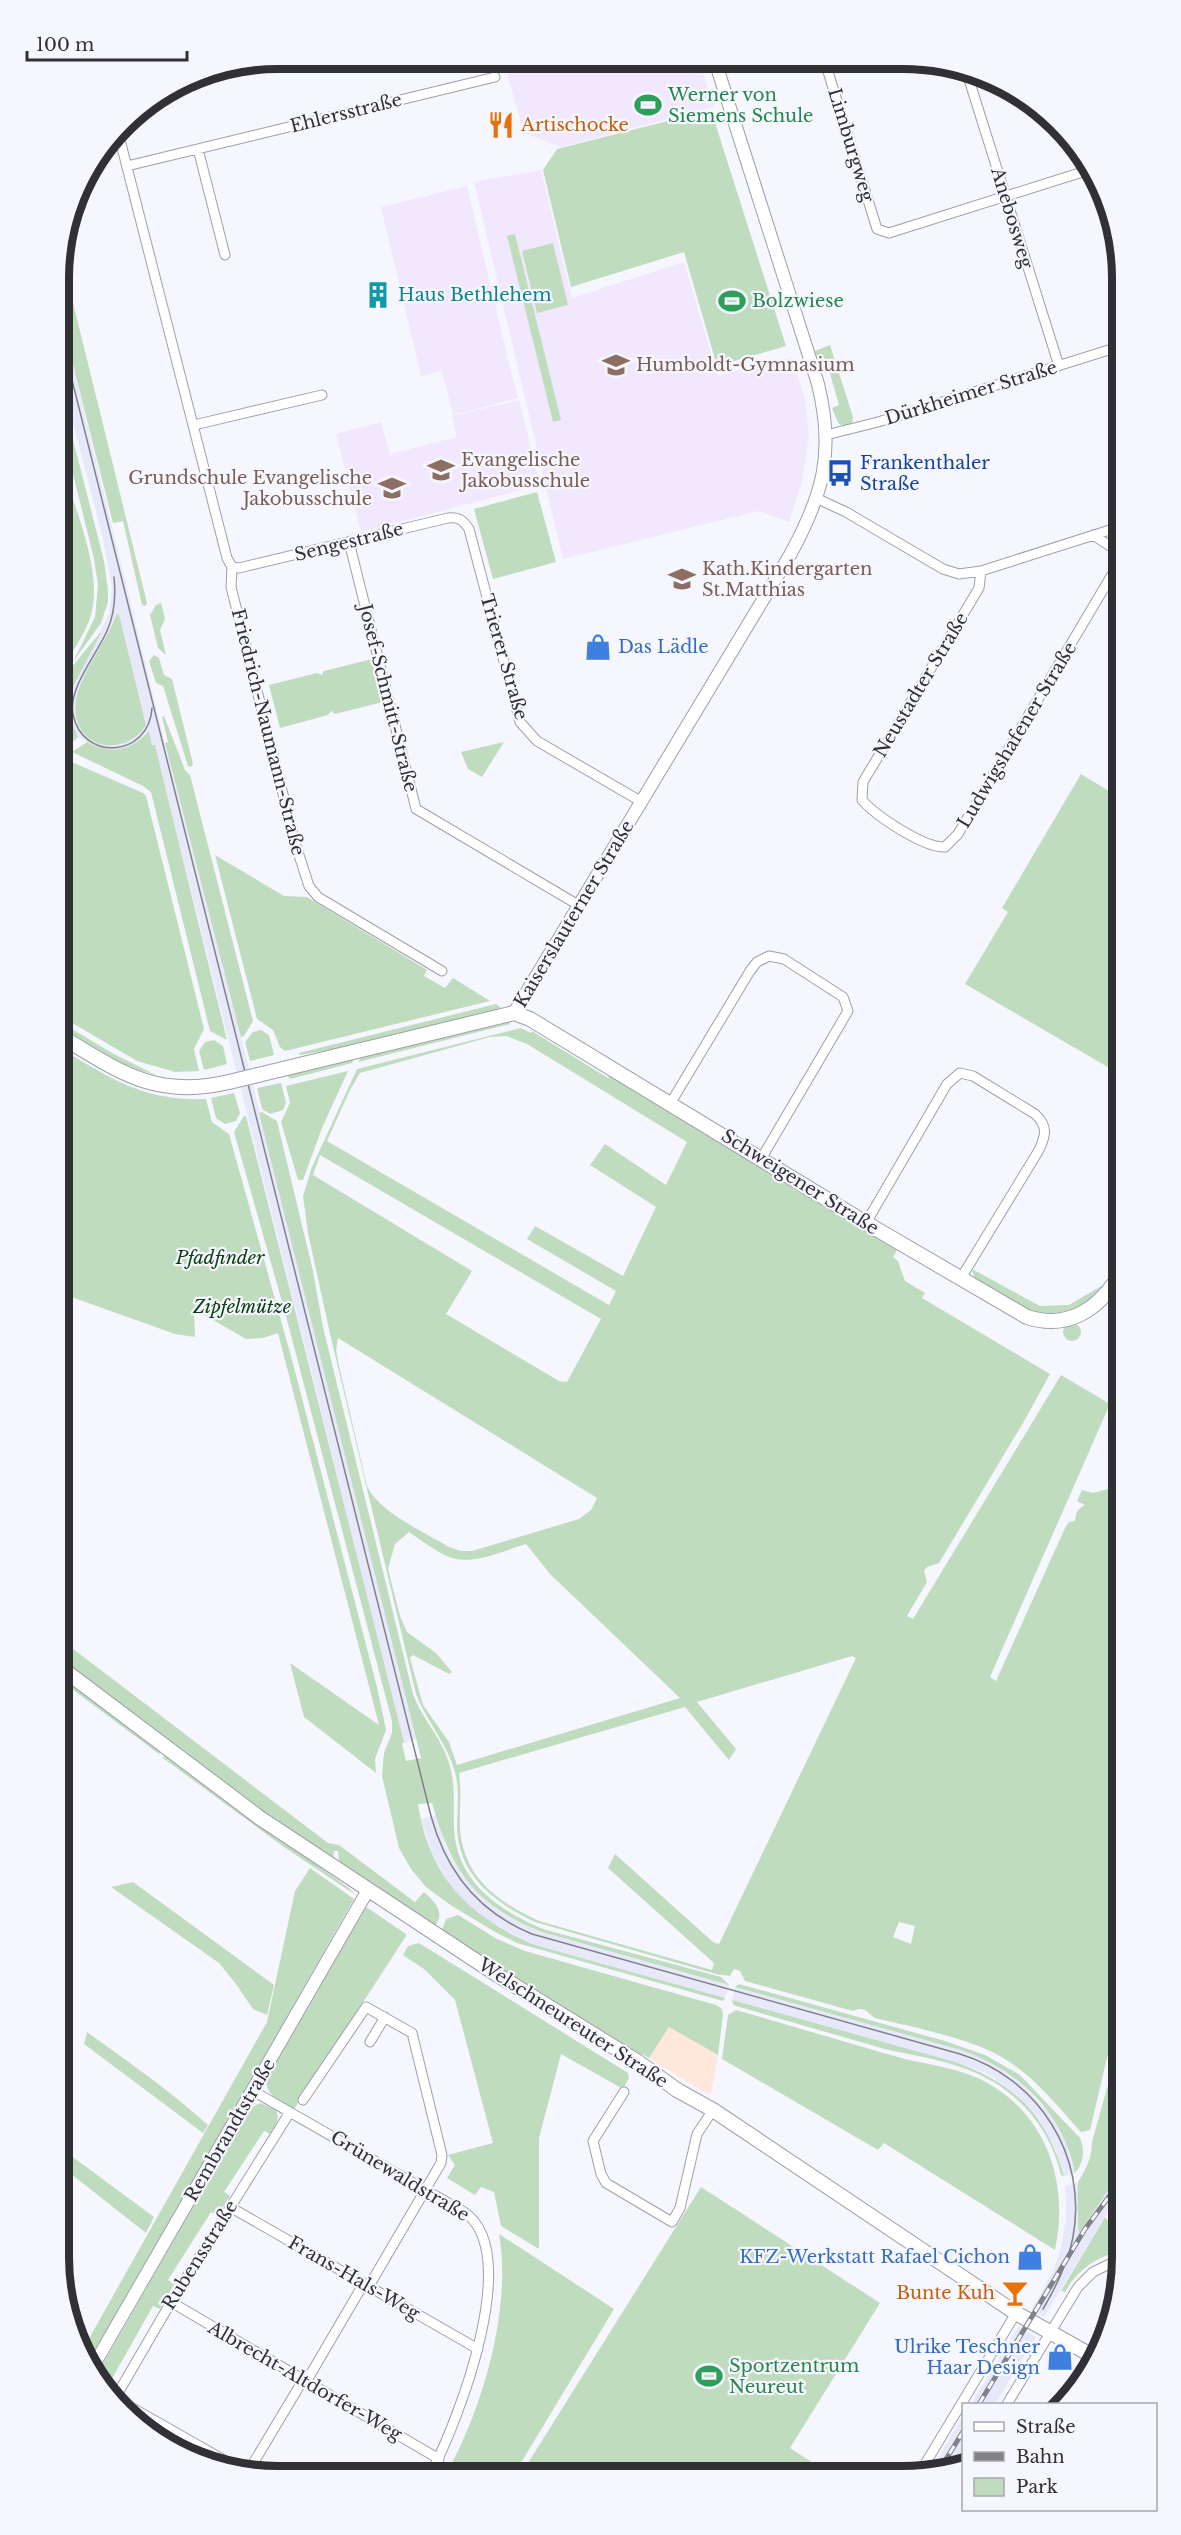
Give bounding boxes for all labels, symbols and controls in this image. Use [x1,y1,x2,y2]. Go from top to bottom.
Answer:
scale bar [27,24,188,62]
text: 100 m [36,34,94,56]
place label: Werner von Siemens Schule [667,84,813,127]
street label: Limburgweg [823,85,879,205]
street label: Ehlersstraße [288,88,404,138]
sports icon: Werner von Siemens Schule [633,90,663,120]
restaurant icon: Artischocke [486,110,516,140]
place label: Artischocke [520,114,629,136]
street label: Anebosweg [986,164,1038,271]
building icon: Haus Bethlehem [363,280,393,310]
place label: Haus Bethlehem [398,284,552,306]
sports icon: Bolzwiese [717,286,747,316]
place label: Bolzwiese [752,290,844,312]
school or university icon: Humboldt-Gymnasium [601,350,631,380]
place label: Humboldt-Gymnasium [636,354,855,376]
street label: Dürkheimer Straße [882,356,1060,430]
place label: Evangelische Jakobusschule [459,449,590,492]
place label: Frankenthaler Straße [860,452,990,495]
school or university icon: Evangelische Jakobusschule [426,455,456,485]
bus stop icon: Frankenthaler Straße [825,458,855,488]
place label: Grundschule Evangelische Jakobusschule [128,467,372,510]
school or university icon: Grundschule Evangelische Jakobusschule [377,473,407,503]
street label: Sengestraße [292,518,406,566]
place label: Kath.Kindergarten St.Matthias [702,558,872,601]
school or university icon: Kath.Kindergarten St.Matthias [667,564,697,594]
street label: Trierer Straße [476,592,532,722]
street label: Josef-Schmitt-Straße [354,600,422,794]
street label: Friedrich-Naumann-Straße [227,606,309,858]
street label: Neustadter Straße [869,609,973,761]
shop icon: Das Lädle [583,632,613,662]
place label: Das Lädle [618,636,708,658]
street label: Ludwigshafener Straße [953,638,1081,832]
street label: Kaiserslauterner Straße [509,816,639,1012]
street label: Schweigener Straße [717,1125,883,1239]
park label: Pfadfinder [175,1247,265,1269]
park label: Zipfelmütze [192,1296,291,1318]
street label: Welschneureuter Straße [473,1953,672,2093]
street label: Rembrandtstraße [180,2055,280,2205]
street label: Grünewaldstraße [327,2126,473,2226]
street label: Rubensstraße [158,2196,242,2314]
street label: Frans-Hals-Weg [284,2231,424,2325]
shop icon: KFZ-Werkstatt Rafael Cichon [1015,2242,1045,2272]
place label: KFZ-Werkstatt Rafael Cichon [739,2246,1010,2268]
bar icon: Bunte Kuh [1000,2278,1030,2308]
place label: Bunte Kuh [896,2282,995,2304]
street label: Albrecht-Altdorfer-Weg [203,2316,406,2446]
place label: Ulrike Teschner Haar Design [894,2336,1040,2379]
shop icon: Ulrike Teschner Haar Design [1045,2342,1075,2372]
place label: Sportzentrum Neureut [729,2355,859,2398]
sports icon: Sportzentrum Neureut [694,2361,724,2391]
legend [962,2403,1157,2511]
text: Straße [1016,2416,1076,2438]
text: Bahn [1016,2446,1065,2468]
text: Park [1016,2476,1058,2498]

